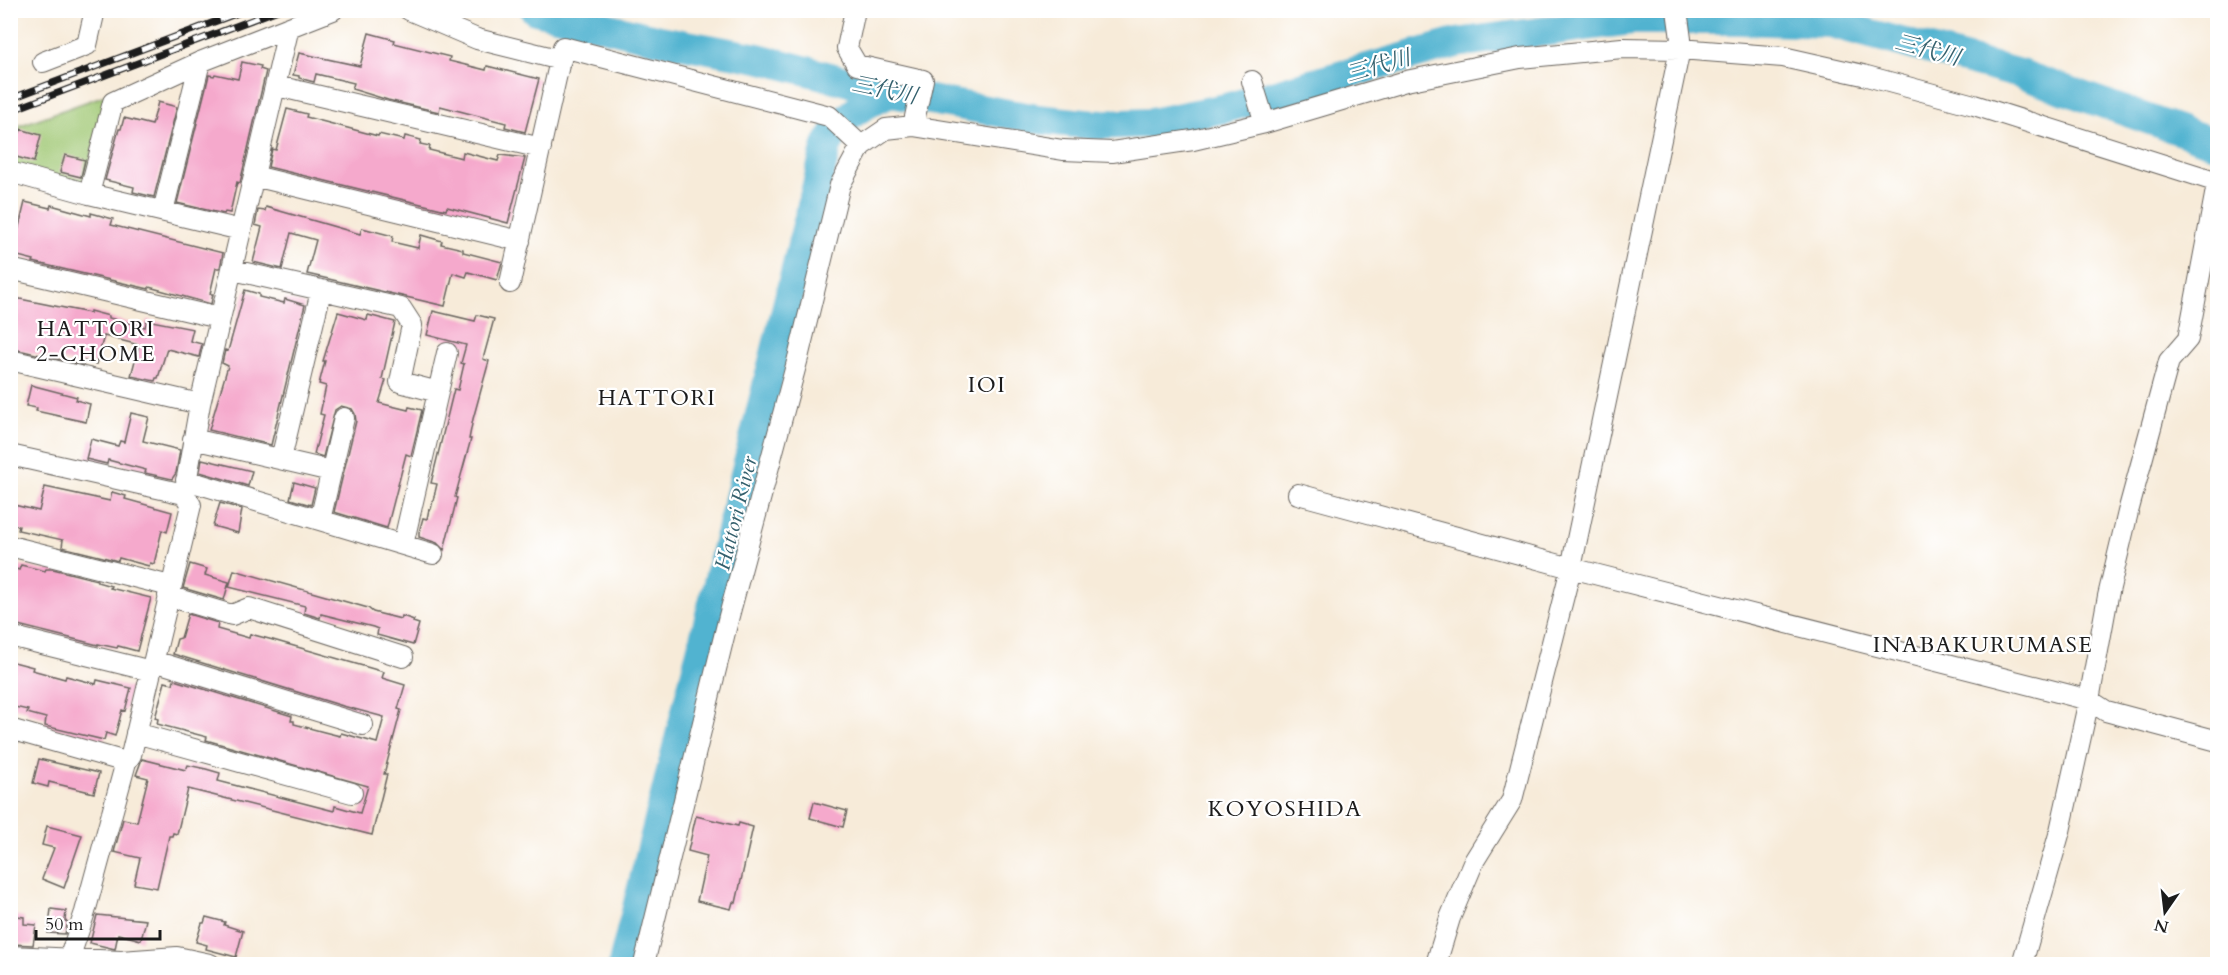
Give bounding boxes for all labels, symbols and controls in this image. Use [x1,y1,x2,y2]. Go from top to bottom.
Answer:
water label: 三代川 [1892,27,1965,74]
water label: 三代川 [1342,42,1416,89]
water label: 三代川 [849,68,922,112]
district label: HATTORI 2-CHOME [36,314,156,369]
district label: IOI [968,370,1006,400]
district label: HATTORI [598,383,716,413]
water label: Hattori River [707,452,765,573]
district label: INABAKURUMASE [1873,630,2093,660]
district label: KOYOSHIDA [1208,794,1362,824]
north arrow [2135,882,2195,942]
scale bar [36,903,160,941]
text: 50 m [45,912,84,937]
text: N [2152,913,2171,938]

